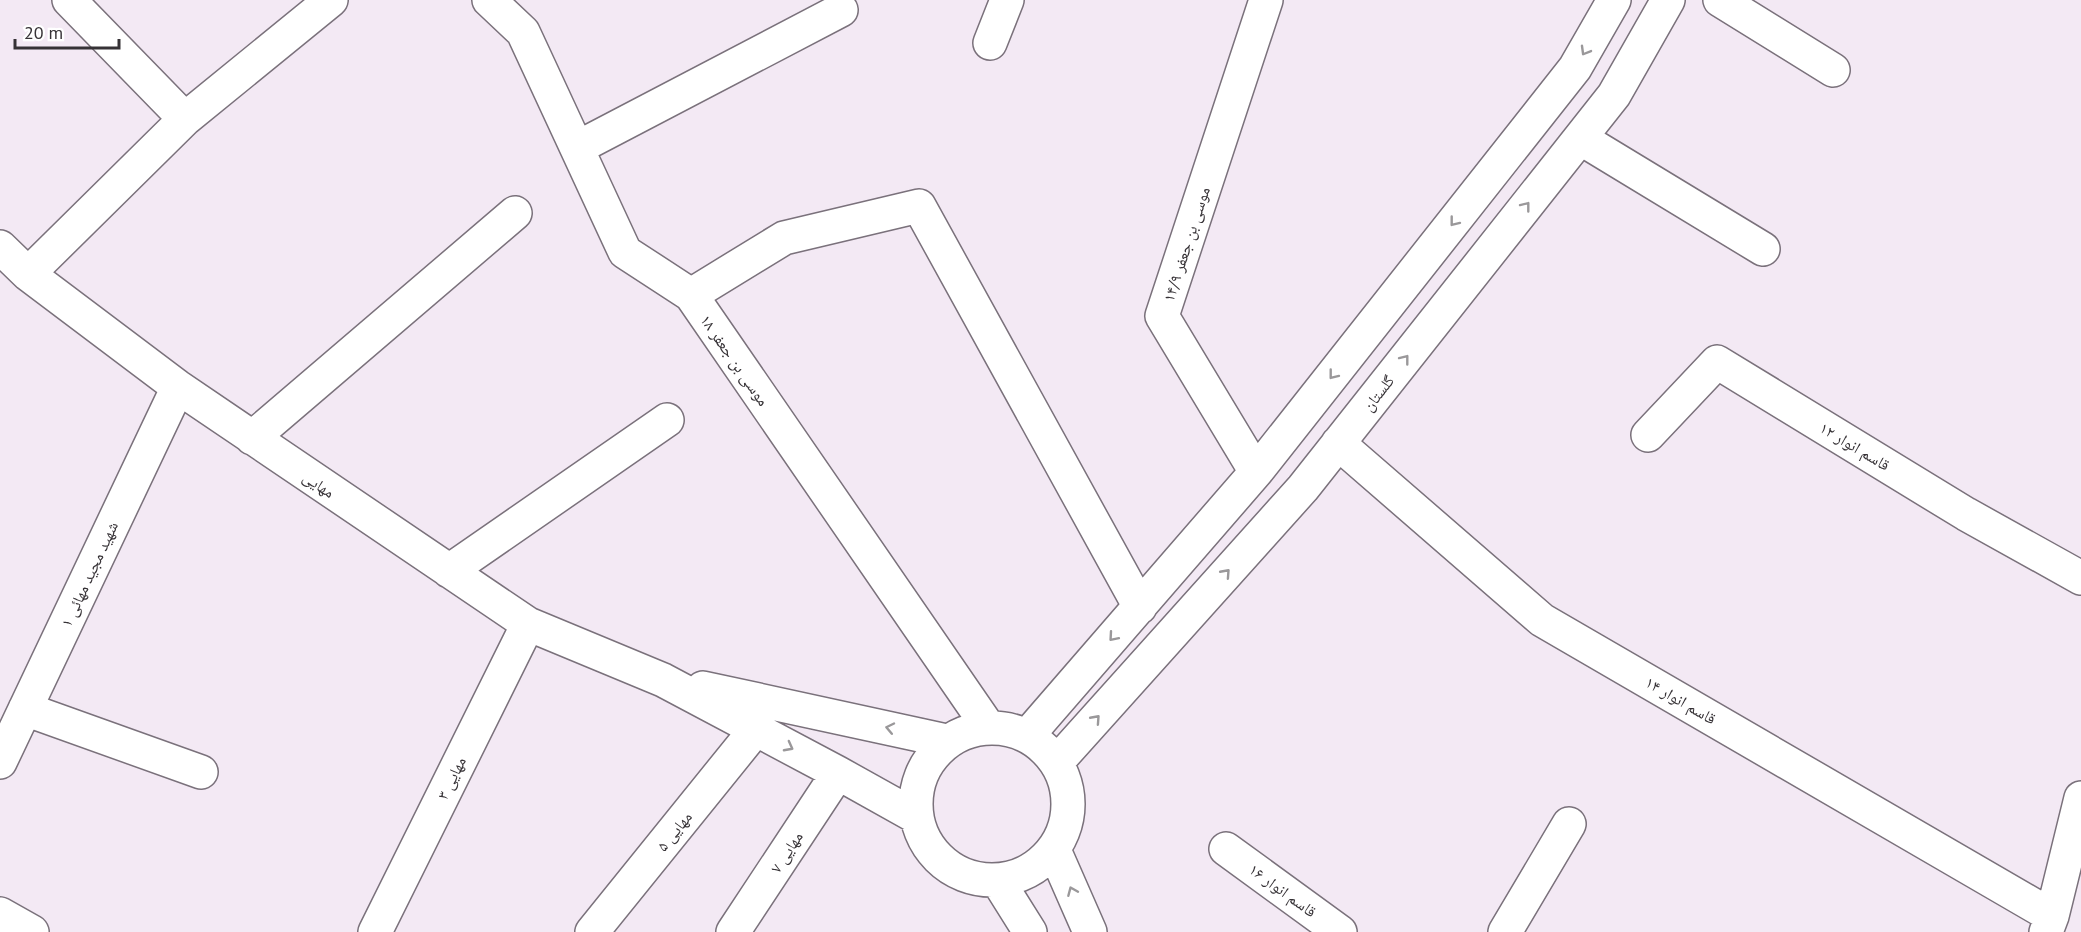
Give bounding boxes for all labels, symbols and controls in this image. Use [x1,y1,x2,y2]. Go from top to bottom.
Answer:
scale bar [15,12,118,50]
text: 20 m [24,21,63,44]
one-way arrow [1581,45,1593,55]
street label: موسی بن جعفر ۱۴/۹ [1158,184,1215,304]
one-way arrow [1518,202,1529,213]
one-way arrow [1450,215,1461,226]
street label: موسی بن جعفر ۱۸ [695,311,774,410]
one-way arrow [1397,355,1408,366]
one-way arrow [1329,368,1340,379]
street label: گلستان [1358,371,1399,416]
street label: قاسم انوار ۱۲ [1816,417,1894,476]
street label: مهایی [299,466,339,503]
street label: شهید مجید مهائی ۱ [56,518,123,630]
one-way arrow [1219,570,1230,580]
one-way arrow [1110,630,1121,641]
street label: قاسم انوار ۱۴ [1642,672,1720,729]
one-way arrow [1089,715,1100,726]
one-way arrow [885,722,895,735]
one-way arrow [783,739,794,751]
street label: مهایی ۳ [432,753,471,803]
street label: مهایی ۵ [652,807,697,856]
street label: مهایی ۷ [765,828,808,877]
street label: قاسم انوار ۱۶ [1245,859,1321,922]
one-way arrow [1067,886,1079,897]

